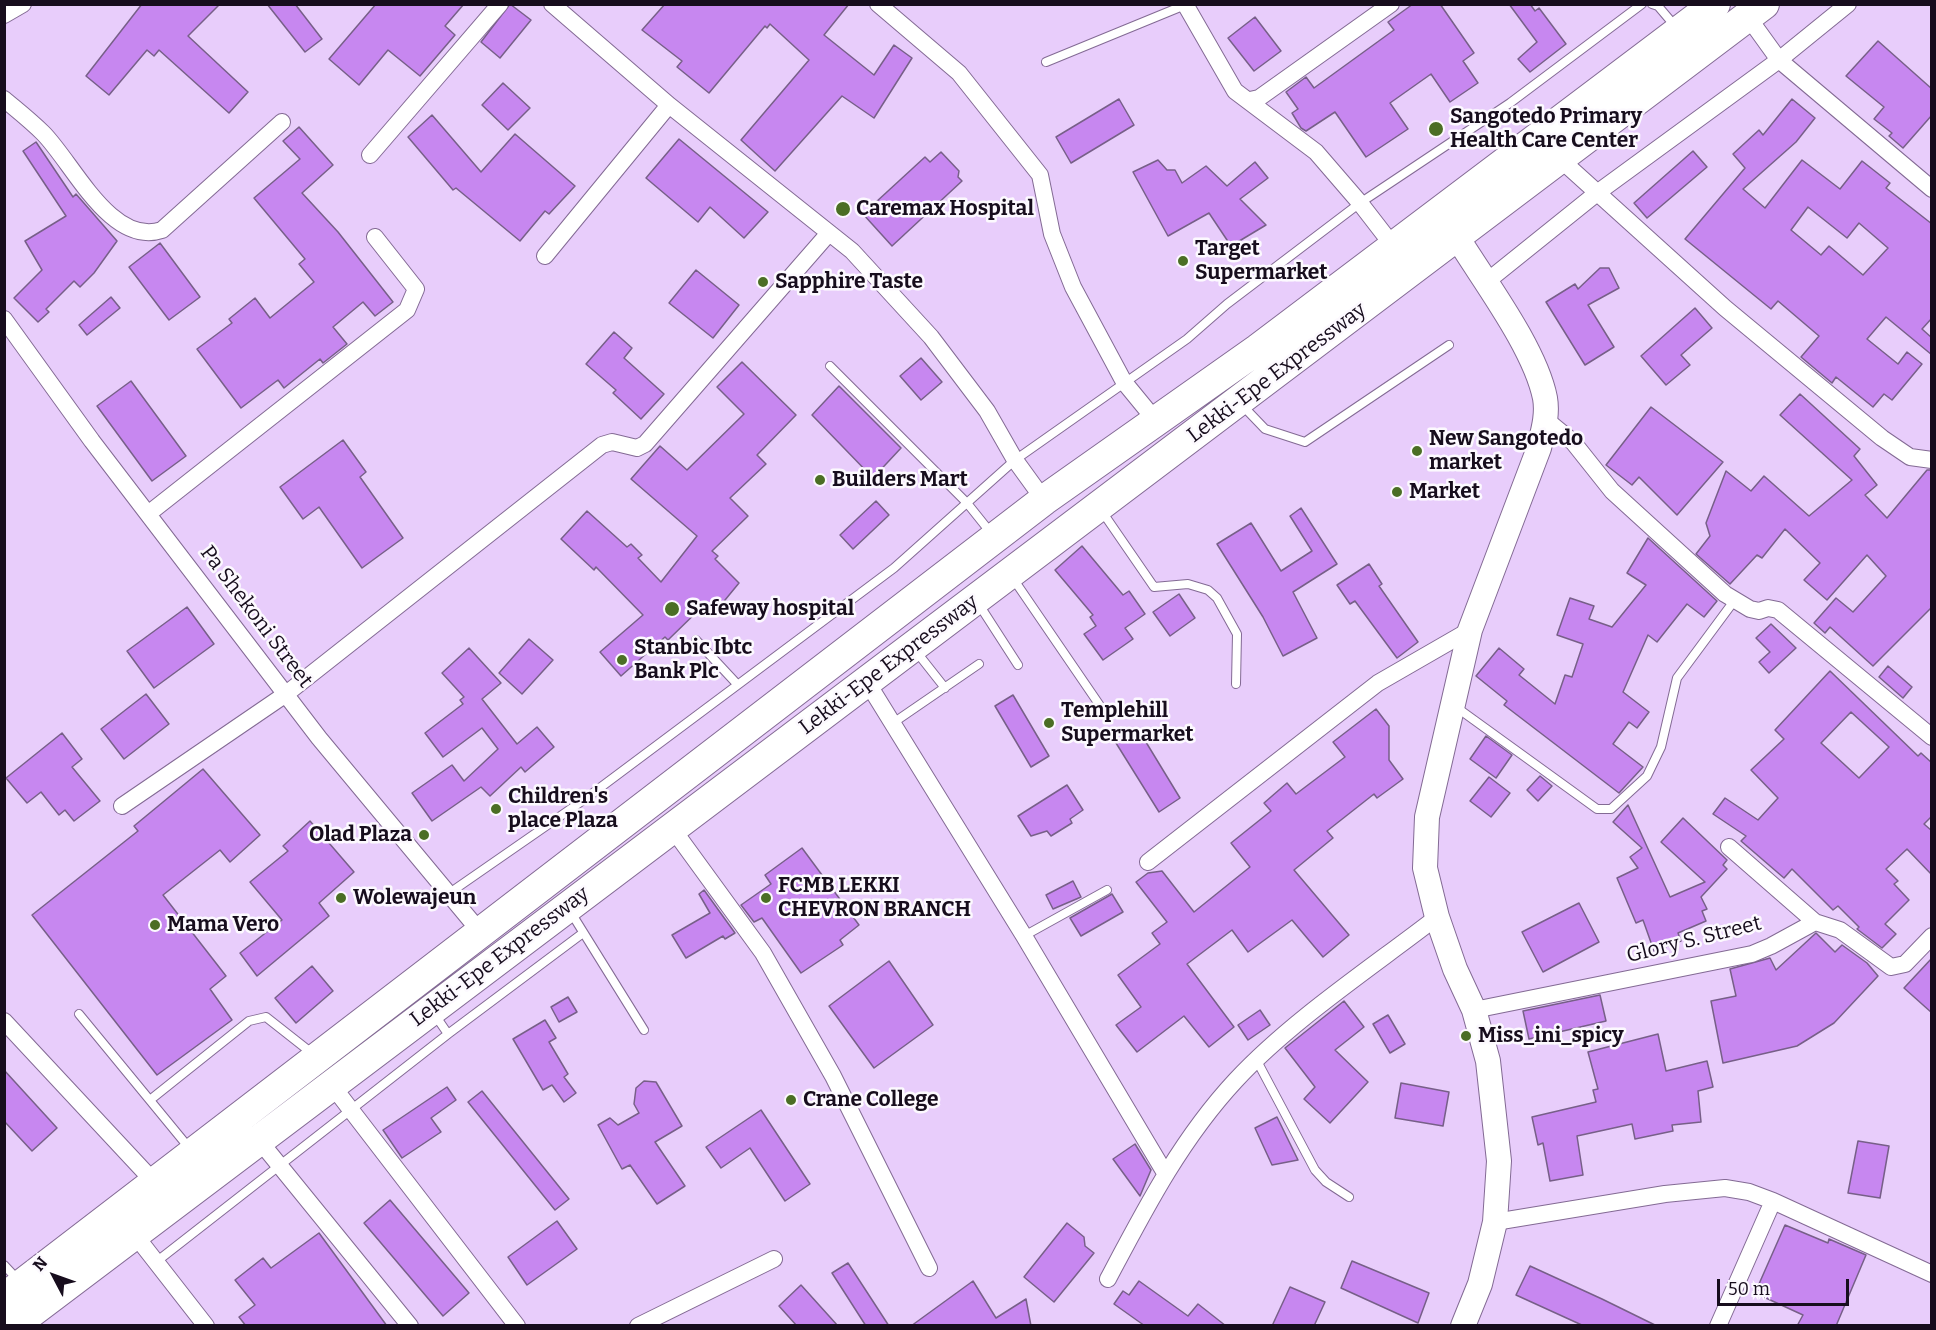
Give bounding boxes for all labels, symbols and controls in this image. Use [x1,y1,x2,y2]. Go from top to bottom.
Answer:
place label: Sangotedo Primary Health Care Center [1450,104,1642,154]
marker: Sangotedo Primary Health Care Center [1427,120,1445,138]
place label: Caremax Hospital [856,196,1034,222]
marker: Caremax Hospital [834,200,852,218]
place label: Target Supermarket [1195,236,1328,286]
marker: Target Supermarket [1176,254,1190,268]
place label: Sapphire Taste [775,269,923,295]
marker: Sapphire Taste [756,275,770,289]
street label: Lekki-Epe Expressway [1183,298,1371,448]
place label: New Sangotedo market [1429,426,1583,476]
marker: New Sangotedo market [1410,444,1424,458]
place label: Builders Mart [832,467,968,493]
marker: Builders Mart [813,473,827,487]
place label: Market [1409,479,1480,505]
marker: Market [1390,485,1404,499]
street label: Pa Shekoni Street [194,541,318,693]
street label: Lekki-Epe Expressway [795,590,983,740]
place label: Safeway hospital [686,596,854,622]
marker: Safeway hospital [663,600,681,618]
place label: Stanbic Ibtc Bank Plc [634,635,752,685]
marker: Stanbic Ibtc Bank Plc [615,653,629,667]
place label: Templehill Supermarket [1061,698,1194,748]
marker: Templehill Supermarket [1042,716,1056,730]
place label: Children's place Plaza [508,784,618,834]
marker: Children's place Plaza [489,802,503,816]
place label: Olad Plaza [309,822,412,848]
marker: Olad Plaza [417,828,431,842]
place label: FCMB LEKKI CHEVRON BRANCH [778,873,971,923]
street label: Lekki-Epe Expressway [406,882,594,1032]
place label: Wolewajeun [353,885,476,911]
marker: Wolewajeun [334,891,348,905]
marker: FCMB LEKKI CHEVRON BRANCH [759,891,773,905]
street label: Glory S. Street [1624,911,1764,969]
place label: Mama Vero [167,912,279,938]
marker: Mama Vero [148,918,162,932]
place label: Miss_ini_spicy [1478,1023,1624,1049]
marker: Miss_ini_spicy [1459,1029,1473,1043]
place label: Crane College [803,1087,938,1113]
marker: Crane College [784,1093,798,1107]
north arrow [24,1246,84,1306]
text: N [29,1253,51,1275]
scale bar [1720,1267,1852,1305]
text: 50 m [1728,1278,1770,1300]

